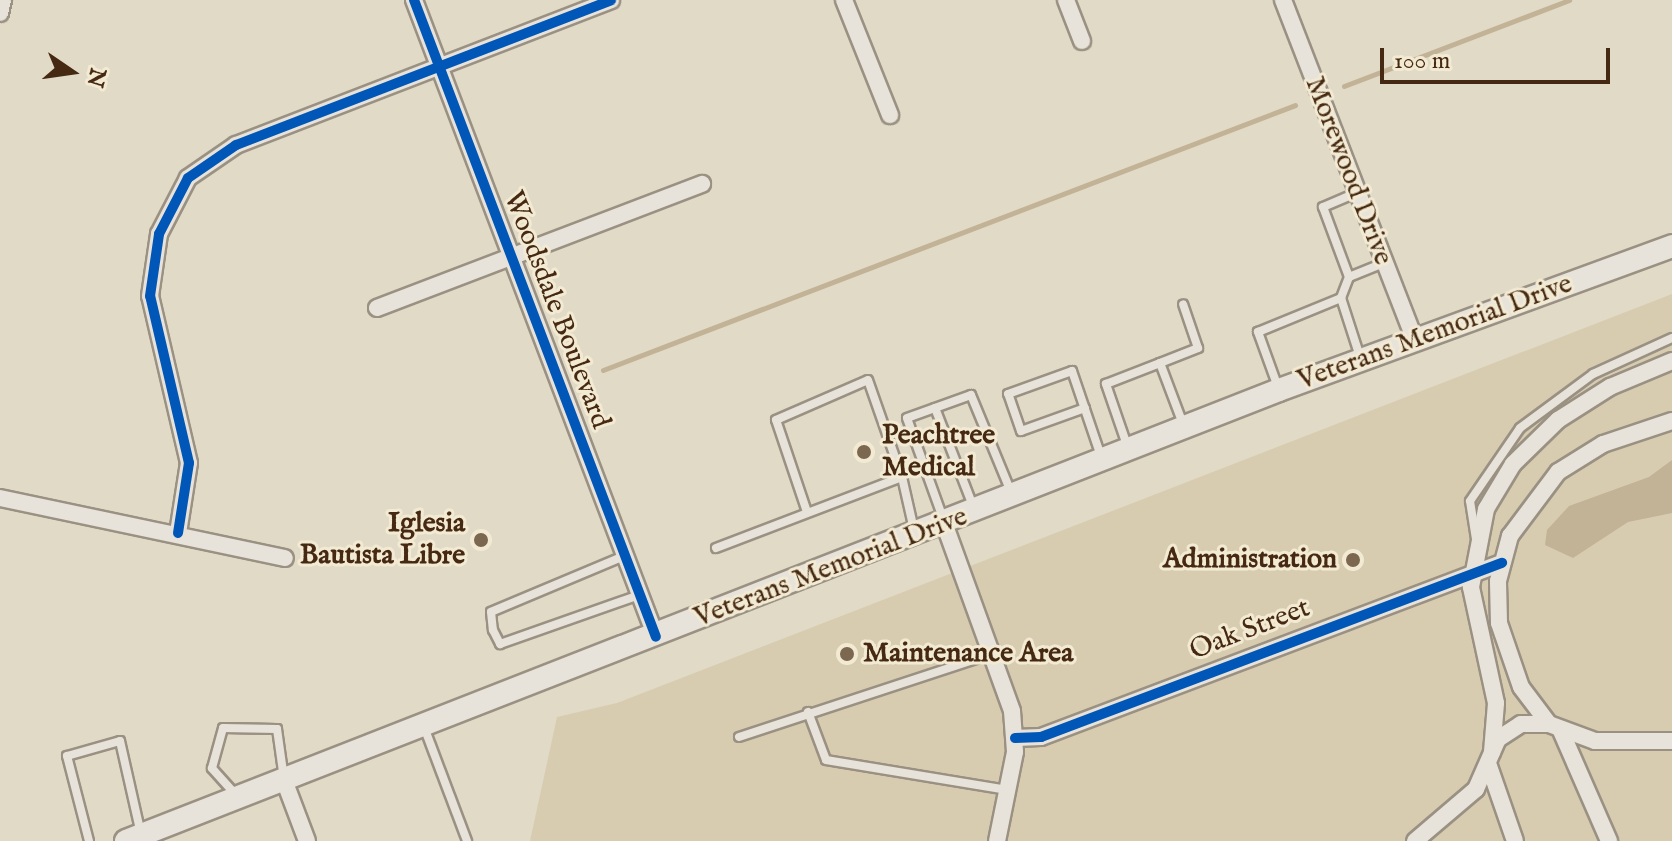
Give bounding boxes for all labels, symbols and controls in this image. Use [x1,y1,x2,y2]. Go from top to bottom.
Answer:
north arrow [32,32,112,112]
scale bar [1384,32,1614,82]
text: 100 m [1394,46,1450,77]
text: N [80,65,111,90]
street label: Morewood Drive [1297,72,1399,270]
street label: Woodsdale Boulevard [495,186,617,434]
street label: Veterans Memorial Drive [1293,268,1577,398]
place label: Peachtree Medical [882,419,995,485]
marker: Peachtree Medical [853,441,875,463]
street label: Veterans Memorial Drive [690,500,972,636]
place label: Iglesia Bautista Libre [300,507,465,573]
marker: Iglesia Bautista Libre [472,531,490,549]
place label: Administration [1163,543,1337,577]
marker: Administration [1344,551,1362,569]
street label: Oak Street [1185,592,1315,668]
place label: Maintenance Area [863,637,1073,671]
marker: Maintenance Area [838,645,856,663]

